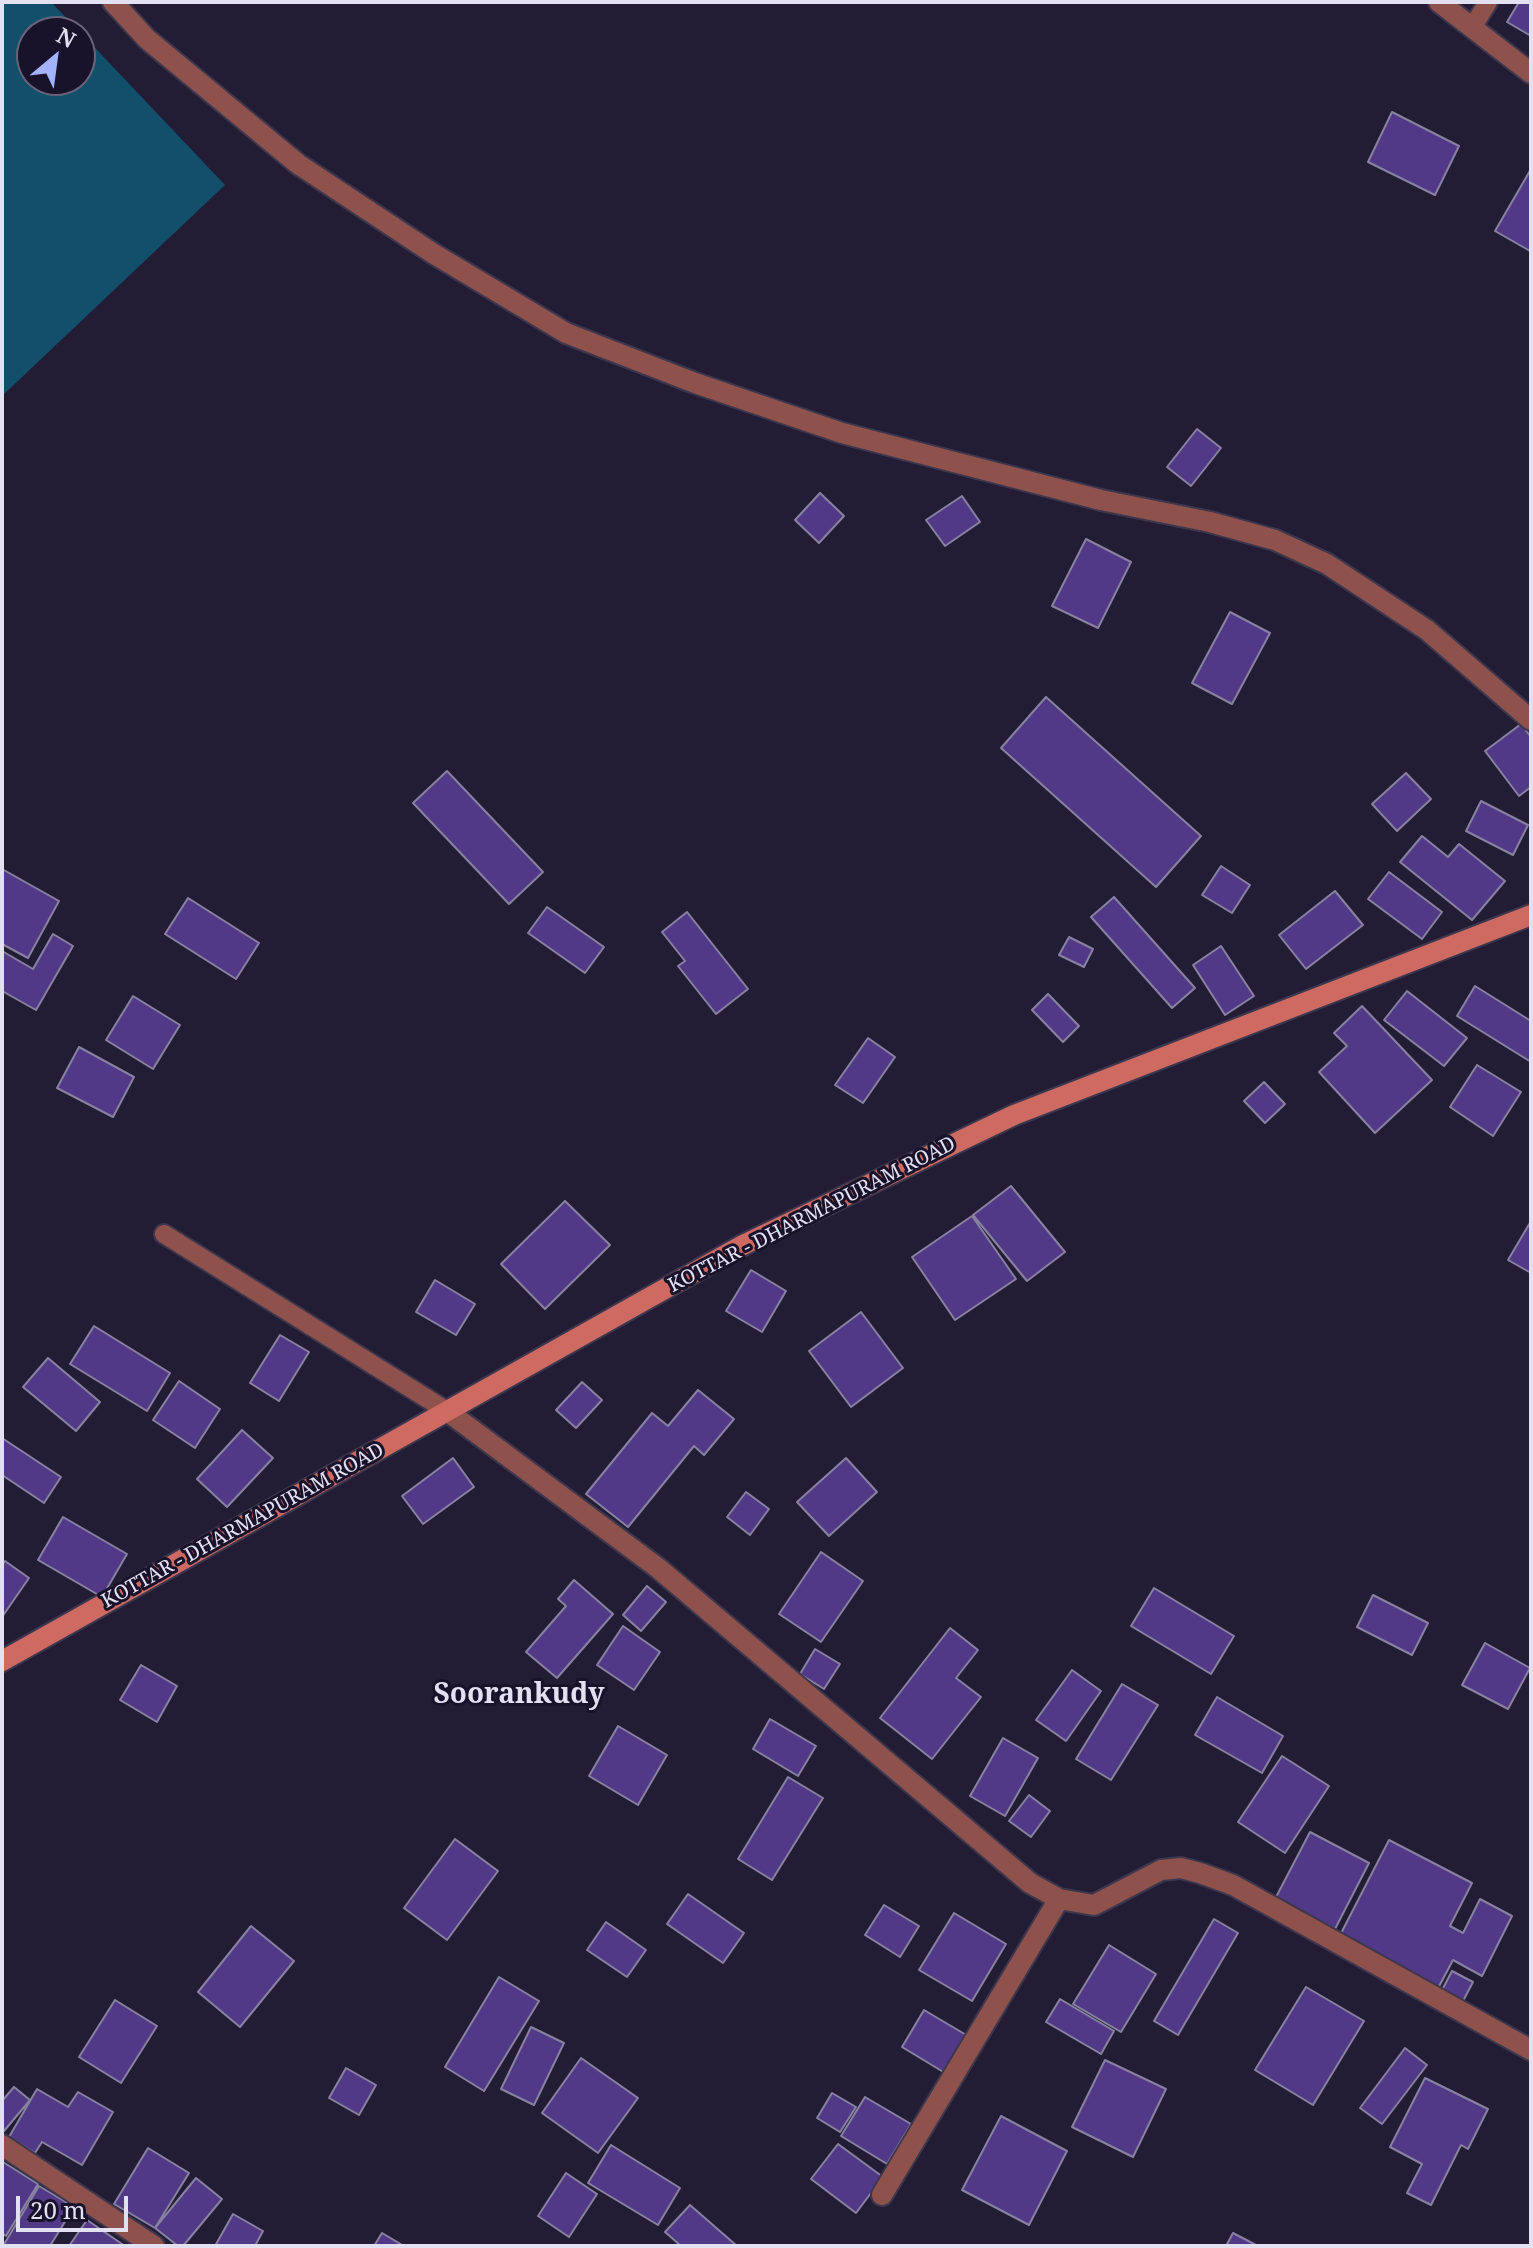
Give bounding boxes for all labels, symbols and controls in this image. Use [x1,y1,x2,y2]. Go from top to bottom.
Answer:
north arrow [16,16,96,96]
text: N [52,19,82,54]
street label: KOTTAR - DHARMAPURAM ROAD [664,1132,960,1298]
street label: KOTTAR - DHARMAPURAM ROAD [98,1438,388,1614]
district label: Soorankudy [433,1678,605,1712]
scale bar [20,2180,132,2230]
text: 20 m [30,2193,86,2226]

